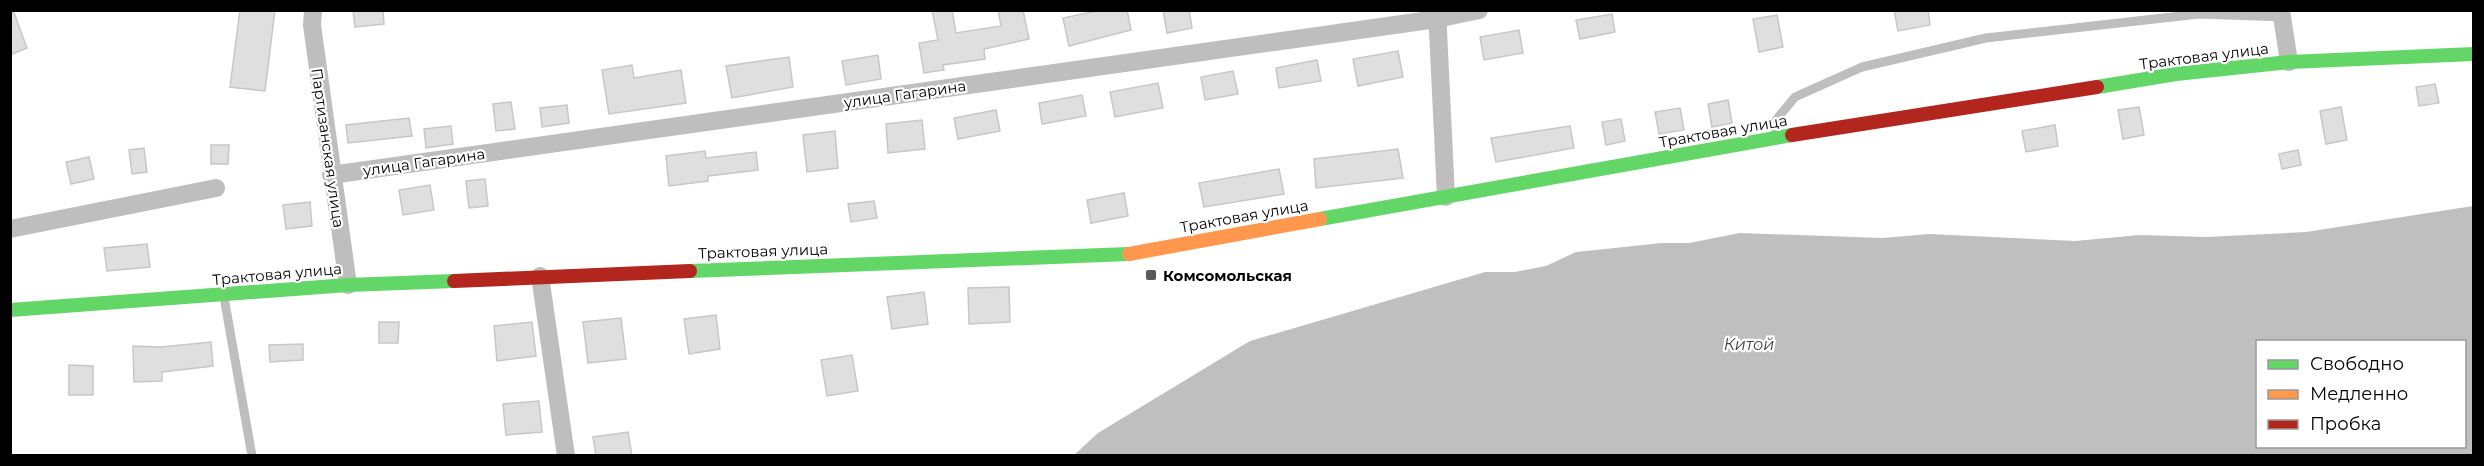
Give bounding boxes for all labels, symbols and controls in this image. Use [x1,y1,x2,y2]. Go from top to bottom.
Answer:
street label: Трактовая улица [2138,39,2270,73]
street label: Партизанская улица [307,67,349,229]
street label: улица Гагарина [842,76,967,112]
street label: Трактовая улица [1657,110,1789,152]
street label: улица Гагарина [361,144,486,180]
street label: Трактовая улица [1178,195,1310,237]
street label: Трактовая улица [698,239,828,263]
street label: Трактовая улица [211,259,343,289]
place label: Комсомольская [1163,266,1292,285]
marker: Комсомольская [1144,268,1158,282]
water label: Китой [1724,335,1774,354]
legend [2256,340,2466,448]
text: Свободно [2310,353,2404,375]
text: Медленно [2310,383,2408,405]
text: Пробка [2310,413,2381,435]

